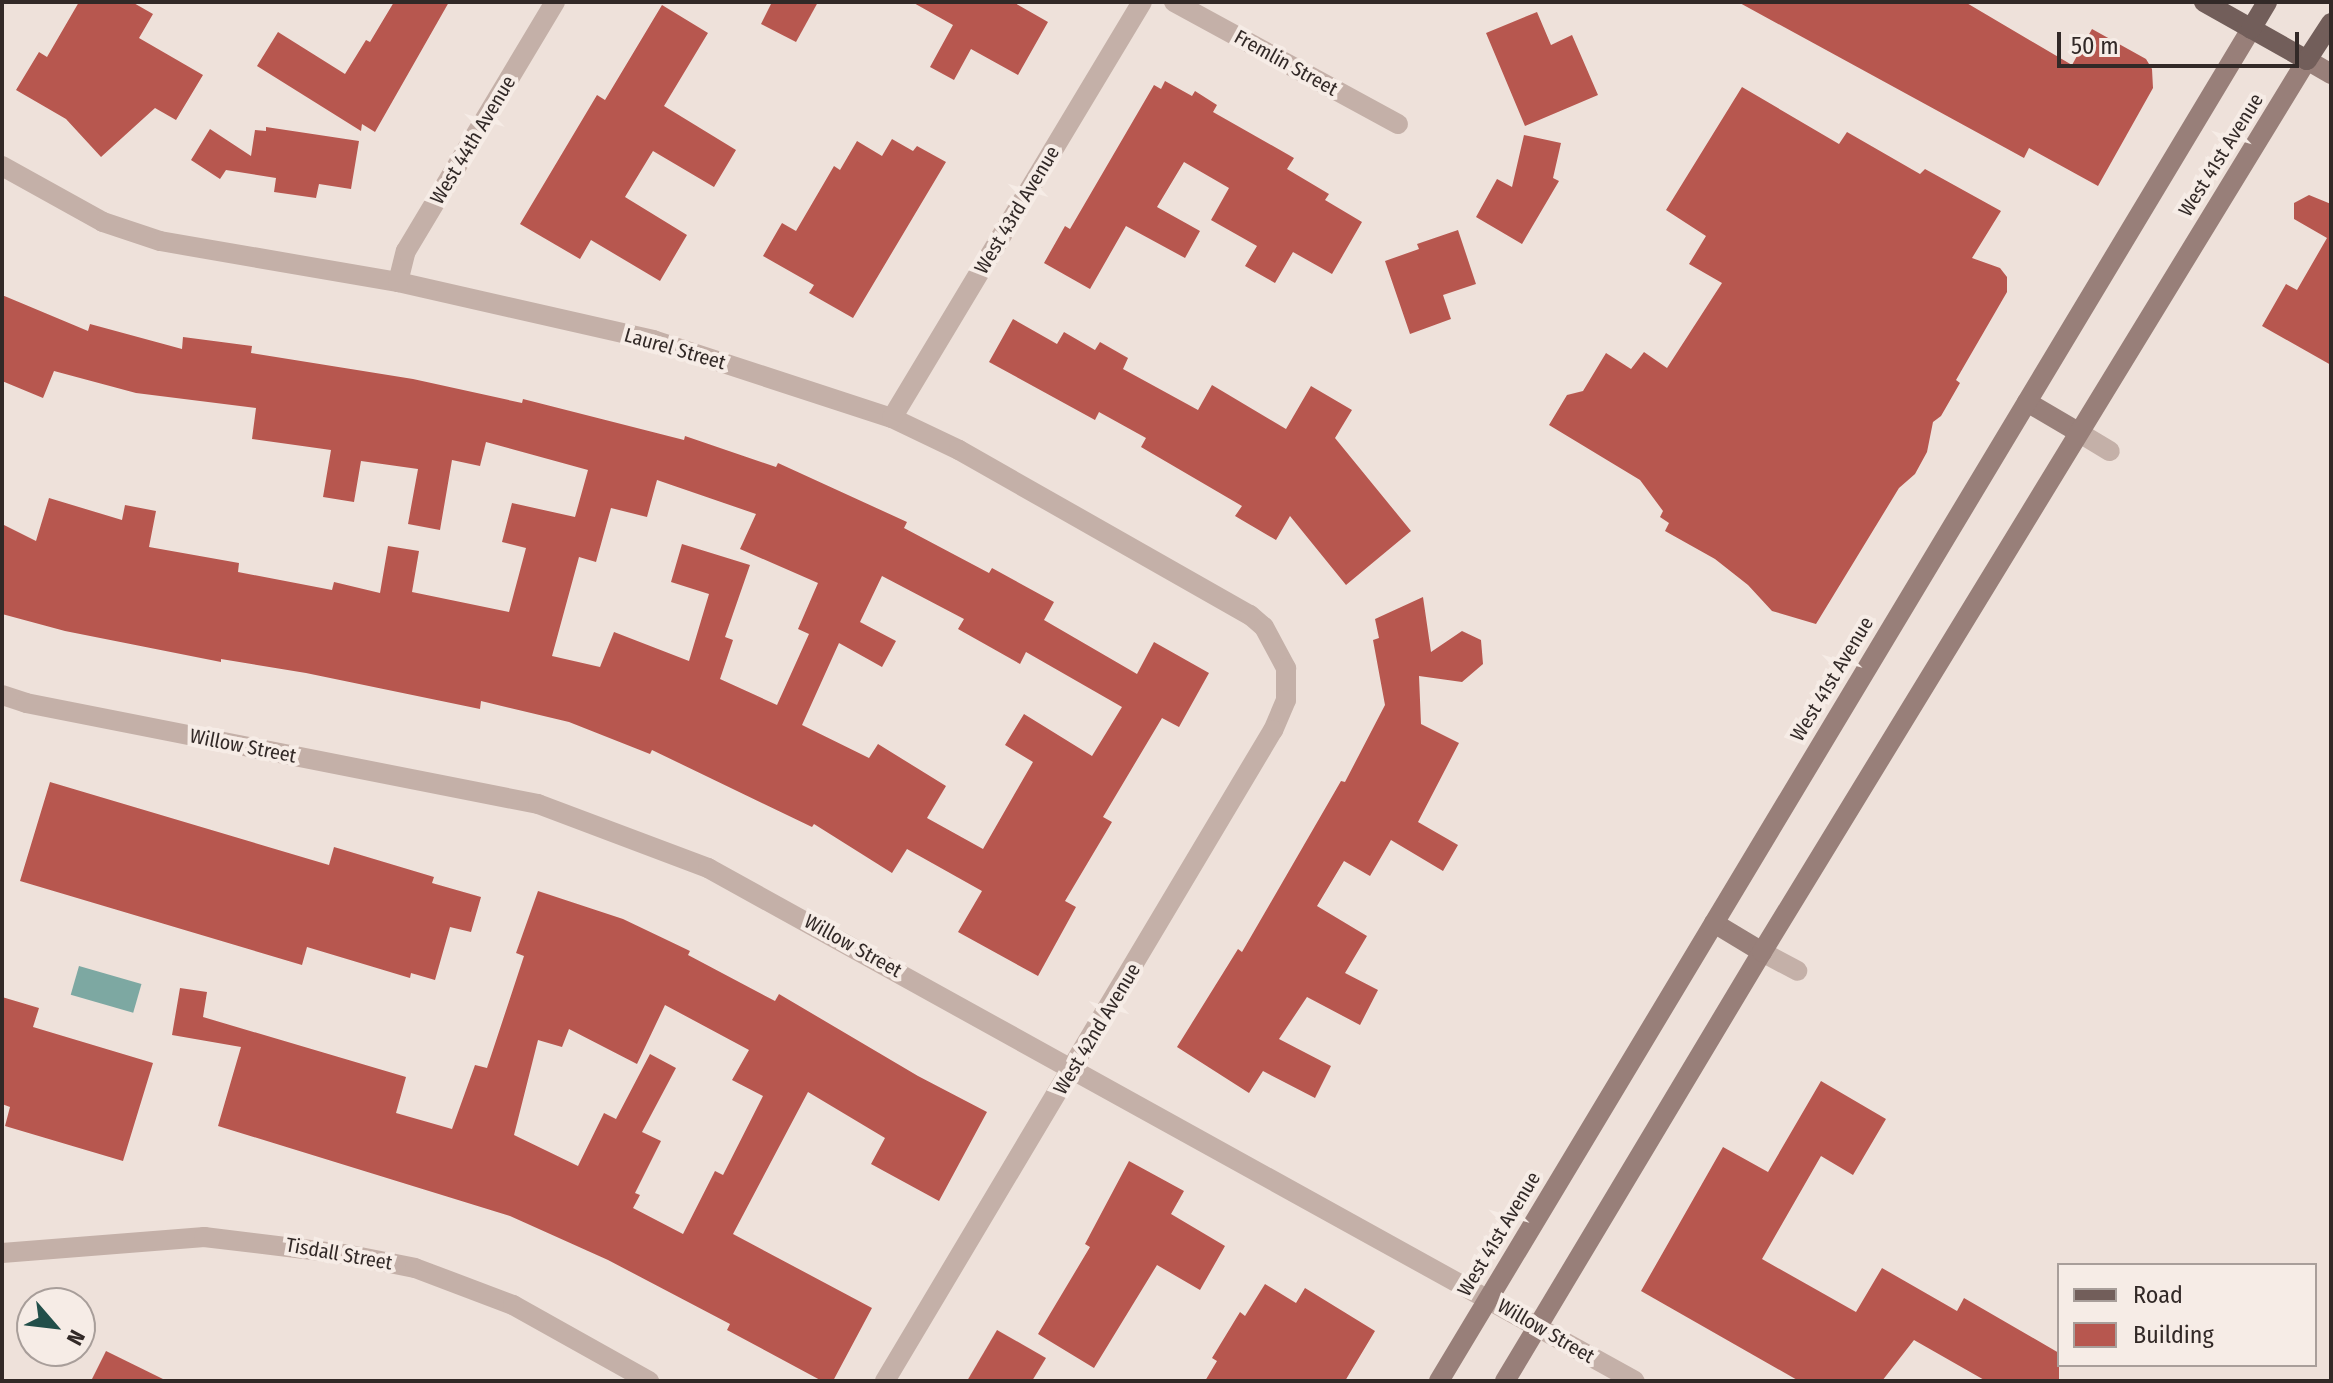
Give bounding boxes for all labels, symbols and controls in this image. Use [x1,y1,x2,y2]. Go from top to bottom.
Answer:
scale bar [2061,16,2303,66]
street label: Fremlin Street [1230,25,1342,101]
text: 50 m [2071,32,2119,60]
street label: West 44th Avenue [425,71,521,209]
street label: West 41st Avenue [2174,89,2268,221]
street label: West 43rd Avenue [969,142,1065,278]
street label: Laurel Street [621,323,729,375]
street label: West 41st Avenue [1785,613,1879,745]
street label: Willow Street [188,724,298,768]
street label: Willow Street [800,909,906,983]
street label: West 42nd Avenue [1048,959,1146,1099]
street label: West 41st Avenue [1452,1168,1546,1300]
street label: Tisdall Street [284,1233,394,1275]
legend [2057,1263,2317,1367]
text: Road [2133,1281,2183,1309]
north arrow [16,1287,96,1367]
street label: Willow Street [1493,1294,1599,1368]
text: Building [2133,1321,2214,1349]
text: N [61,1325,91,1350]

